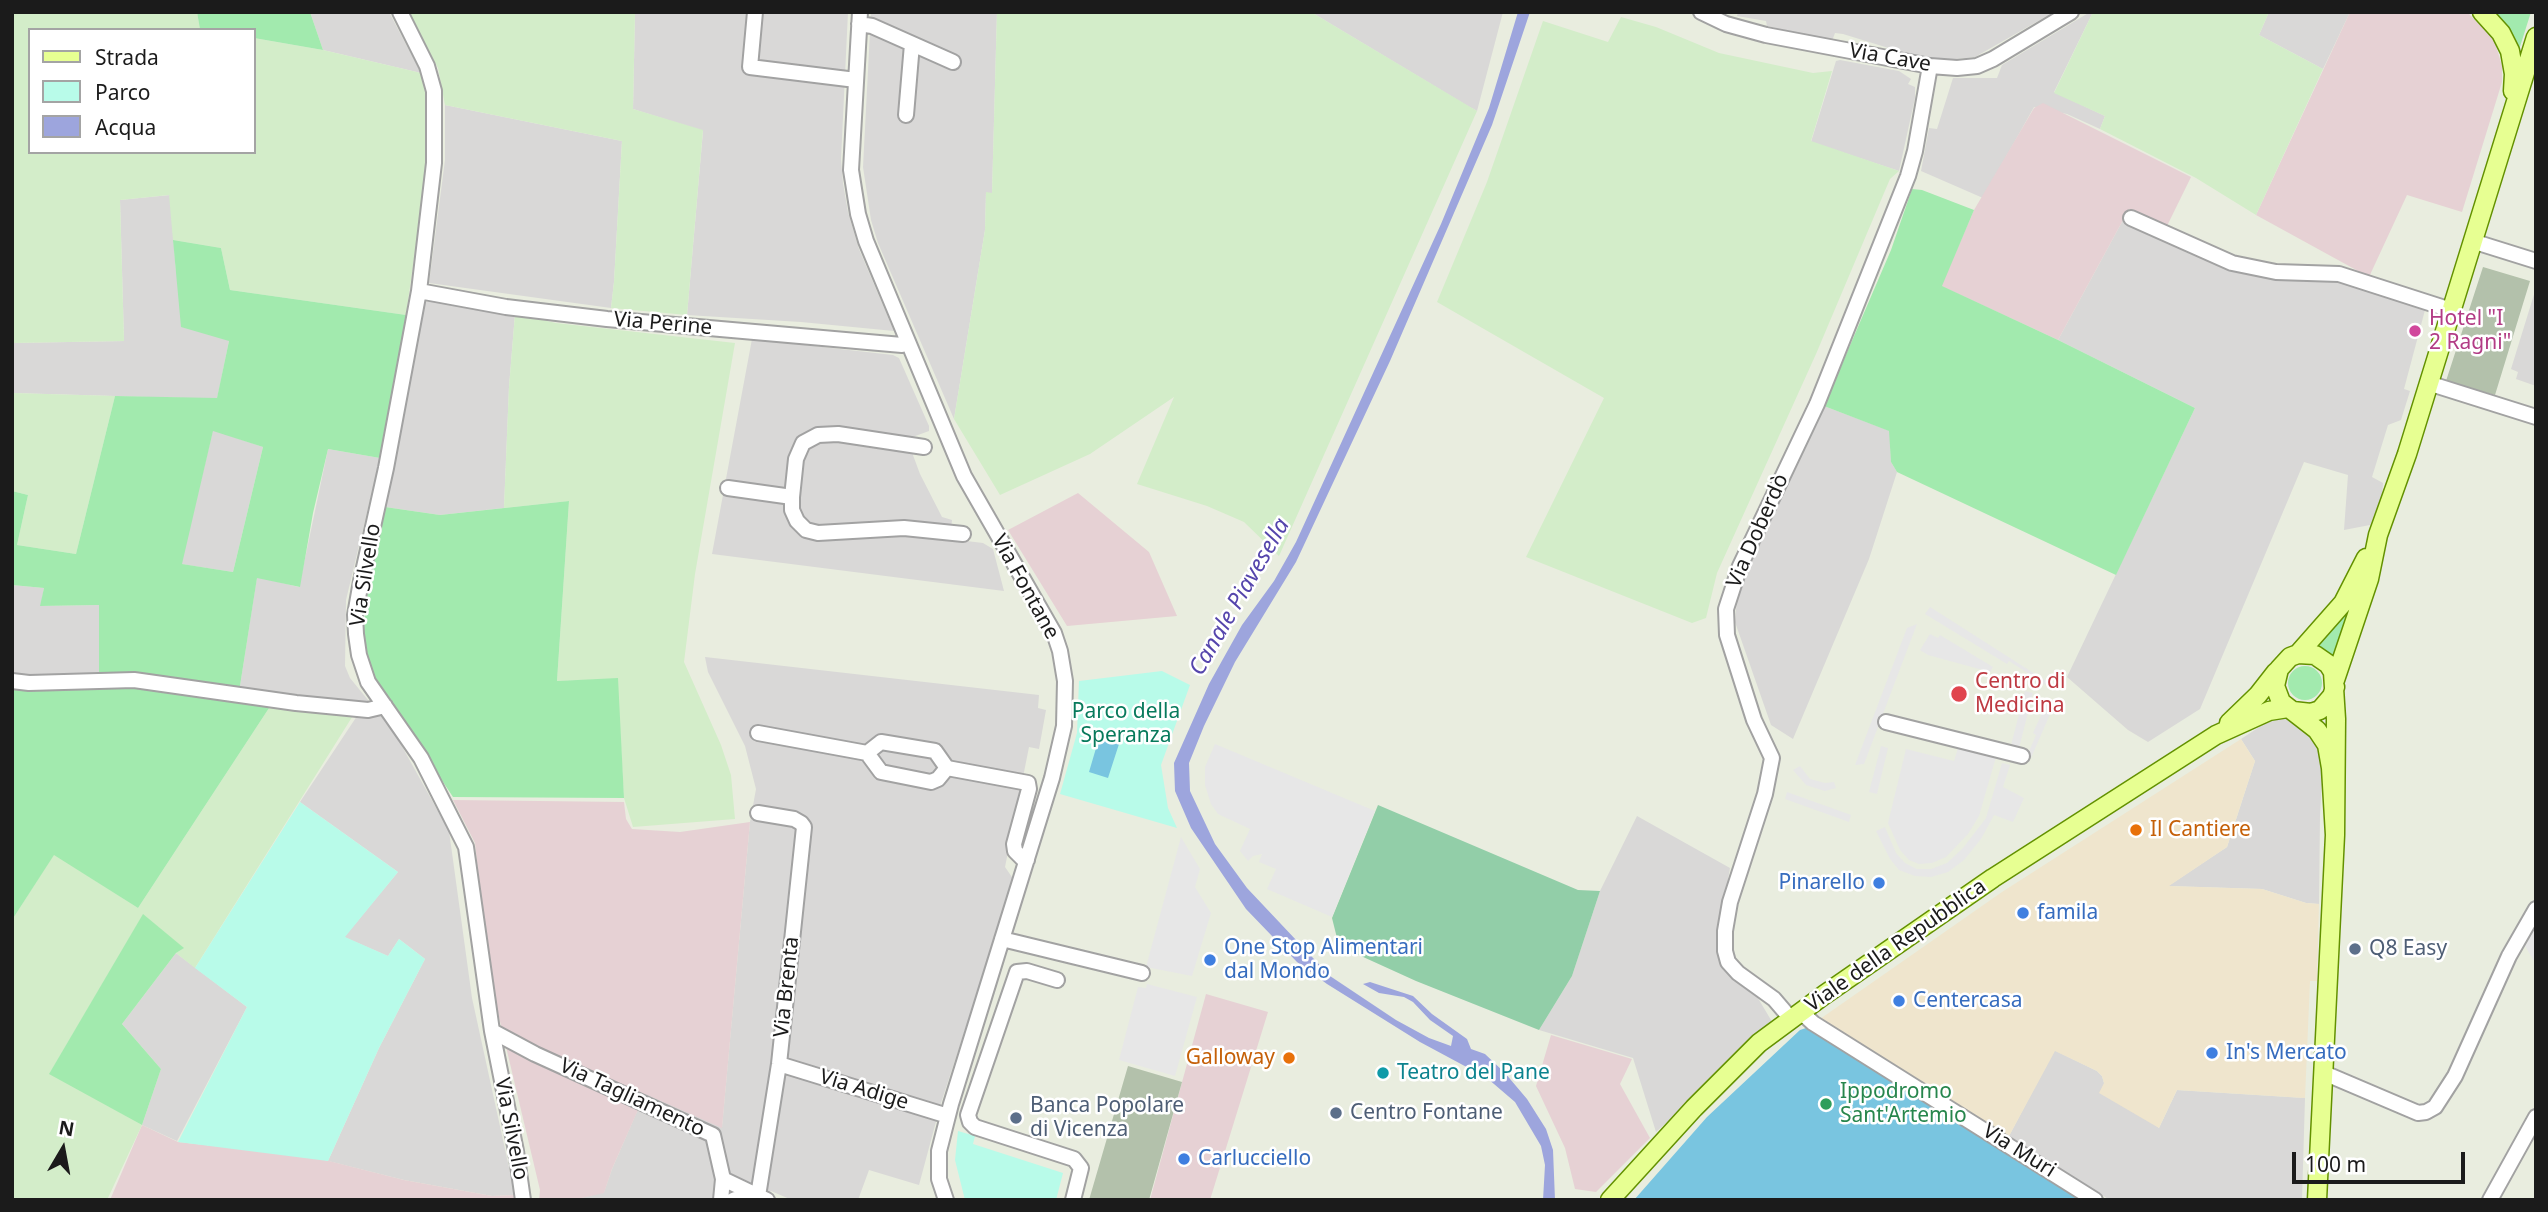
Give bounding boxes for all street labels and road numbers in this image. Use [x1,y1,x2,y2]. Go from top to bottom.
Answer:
street label: Via Cave [1847,38,1933,78]
street label: Via Perine [613,307,713,341]
street label: Via Doberdò [1722,470,1794,592]
street label: Via Silvello [345,522,387,628]
street label: Via Fontane [986,530,1064,644]
street label: Viale della Repubblica [1801,874,1991,1018]
street label: Via Brenta [769,935,805,1039]
street label: Via Tagliamento [555,1053,709,1143]
street label: Via Adige [816,1065,912,1115]
street label: Via Silvello [489,1076,533,1182]
street label: Via Muri [1978,1119,2060,1183]

